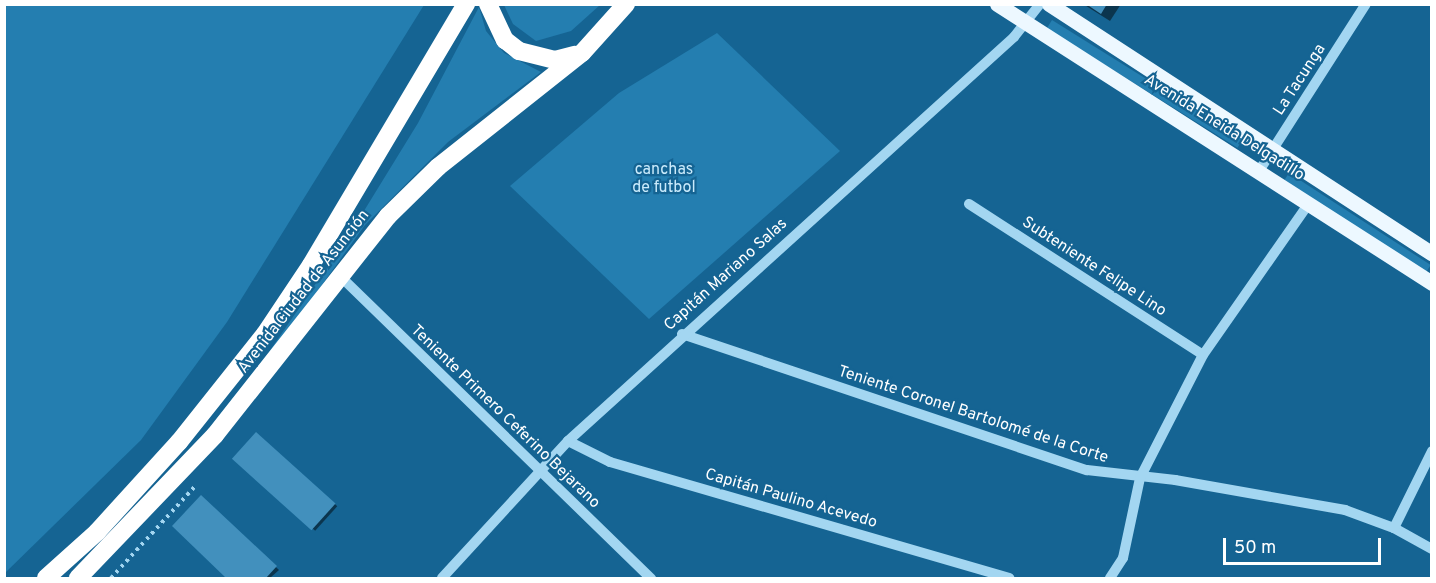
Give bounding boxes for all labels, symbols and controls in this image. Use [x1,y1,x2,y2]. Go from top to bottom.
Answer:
street label: La Tacunga [1270,40,1330,120]
street label: Avenida Eneida Delgadillo [1140,71,1308,185]
park label: canchas de futbol [632,160,696,198]
street label: Avenida Ciudad de Asunción [234,206,374,378]
street label: Subteniente Felipe Lino [1018,213,1170,321]
street label: Capitán Mariano Salas [660,215,792,335]
street label: Teniente Primero Ceferino Bejarano [406,321,604,513]
street label: Teniente Coronel Bartolomé de la Corte [835,362,1111,468]
street label: Capitán Paulino Acevedo [702,465,880,533]
scale bar [1226,526,1384,564]
text: 50 m [1234,537,1276,560]

